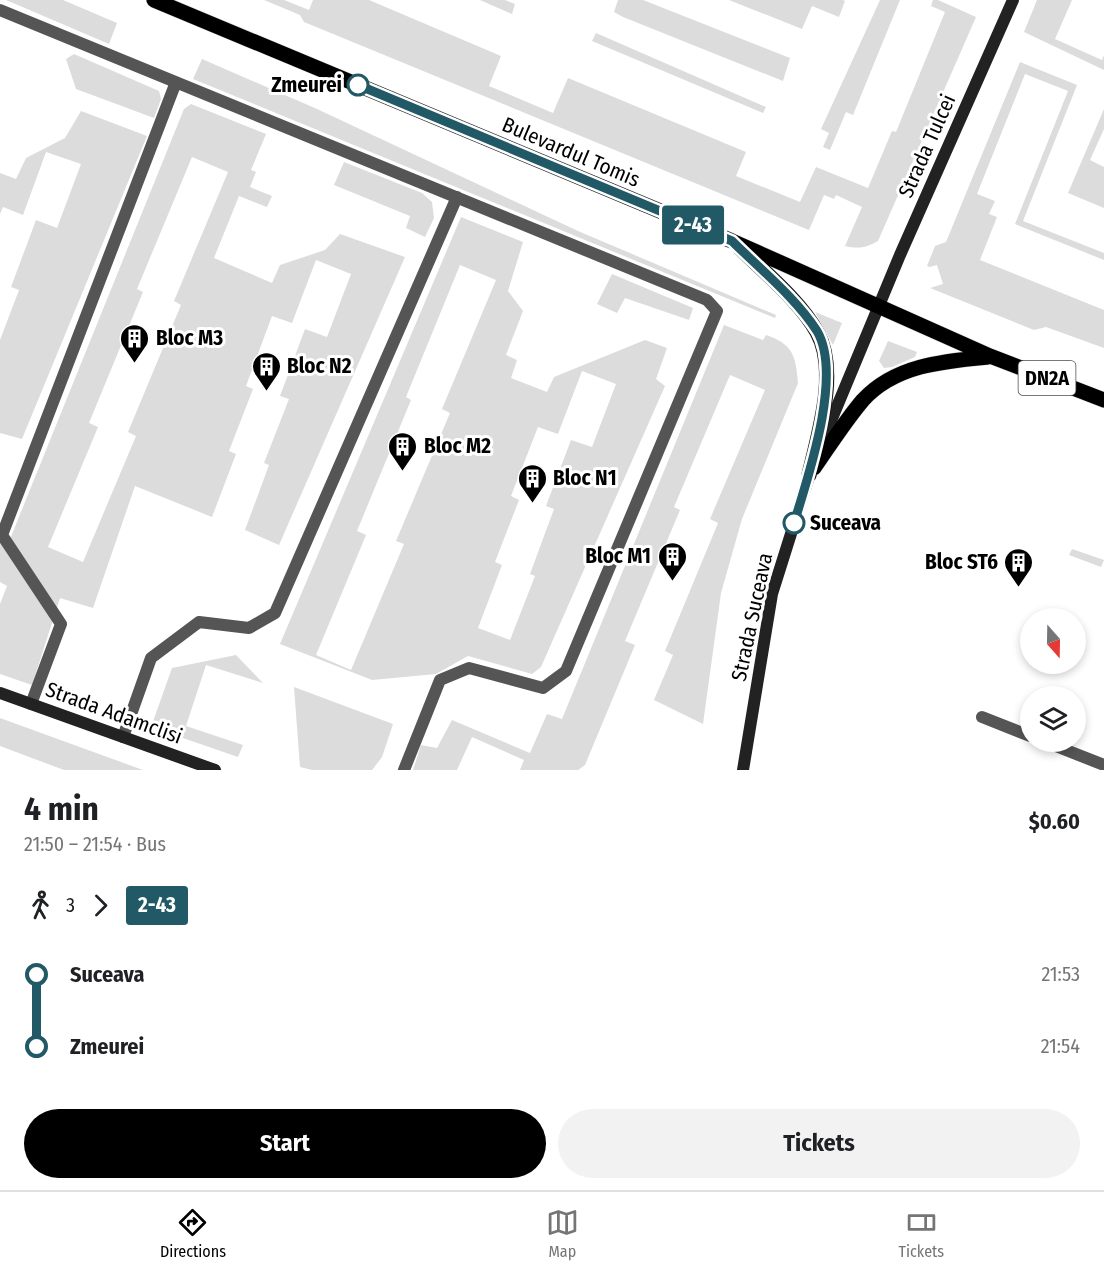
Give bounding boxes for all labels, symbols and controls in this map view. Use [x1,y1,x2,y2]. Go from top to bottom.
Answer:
place label: Zmeurei [271,72,342,98]
marker: Zmeurei [347,74,369,96]
street label: Strada Tulcei [893,90,961,202]
street label: Bulevardul Tomis [498,111,644,193]
line badge: 2-43 [651,206,735,244]
text: 2-43 [674,212,712,238]
building icon: Bloc M3 [119,322,151,364]
place label: Bloc M3 [156,325,223,351]
building icon: Bloc N2 [250,350,282,392]
place label: Bloc N2 [287,353,352,379]
road number: DN2A [1018,361,1076,395]
building icon: Bloc M2 [387,430,419,472]
place label: Bloc M2 [424,433,491,459]
building icon: Bloc N1 [516,462,548,504]
place label: Bloc N1 [553,465,617,491]
place label: Suceava [810,510,881,536]
marker: Suceava [783,512,805,534]
building icon: Bloc M1 [656,540,688,582]
place label: Bloc M1 [585,543,651,569]
building icon: Bloc ST6 [1003,546,1035,588]
place label: Bloc ST6 [925,549,998,575]
street label: Strada Suceava [726,551,778,683]
north arrow [1020,608,1086,674]
map controls [1020,608,1086,752]
street label: Strada Adamclisi [42,676,186,750]
button: layers [1020,686,1086,752]
text: 4 min [24,789,99,829]
text: $0.60 [1029,808,1080,835]
text: 21:50 – 21:54 · Bus [24,832,166,856]
icon: walk [24,889,57,922]
icon: forward [84,889,117,922]
text: 2-43 [138,892,176,918]
text: 3 [66,893,75,917]
text: Suceava [70,961,144,988]
text: 21:53 [1041,962,1080,986]
text: Zmeurei [70,1033,144,1060]
text: 21:54 [1041,1034,1080,1058]
button: Start [24,1109,546,1178]
button: Tickets [558,1109,1080,1178]
tab: Directions [160,1206,226,1261]
tab: Map [546,1206,579,1261]
tab: Tickets [899,1206,944,1261]

